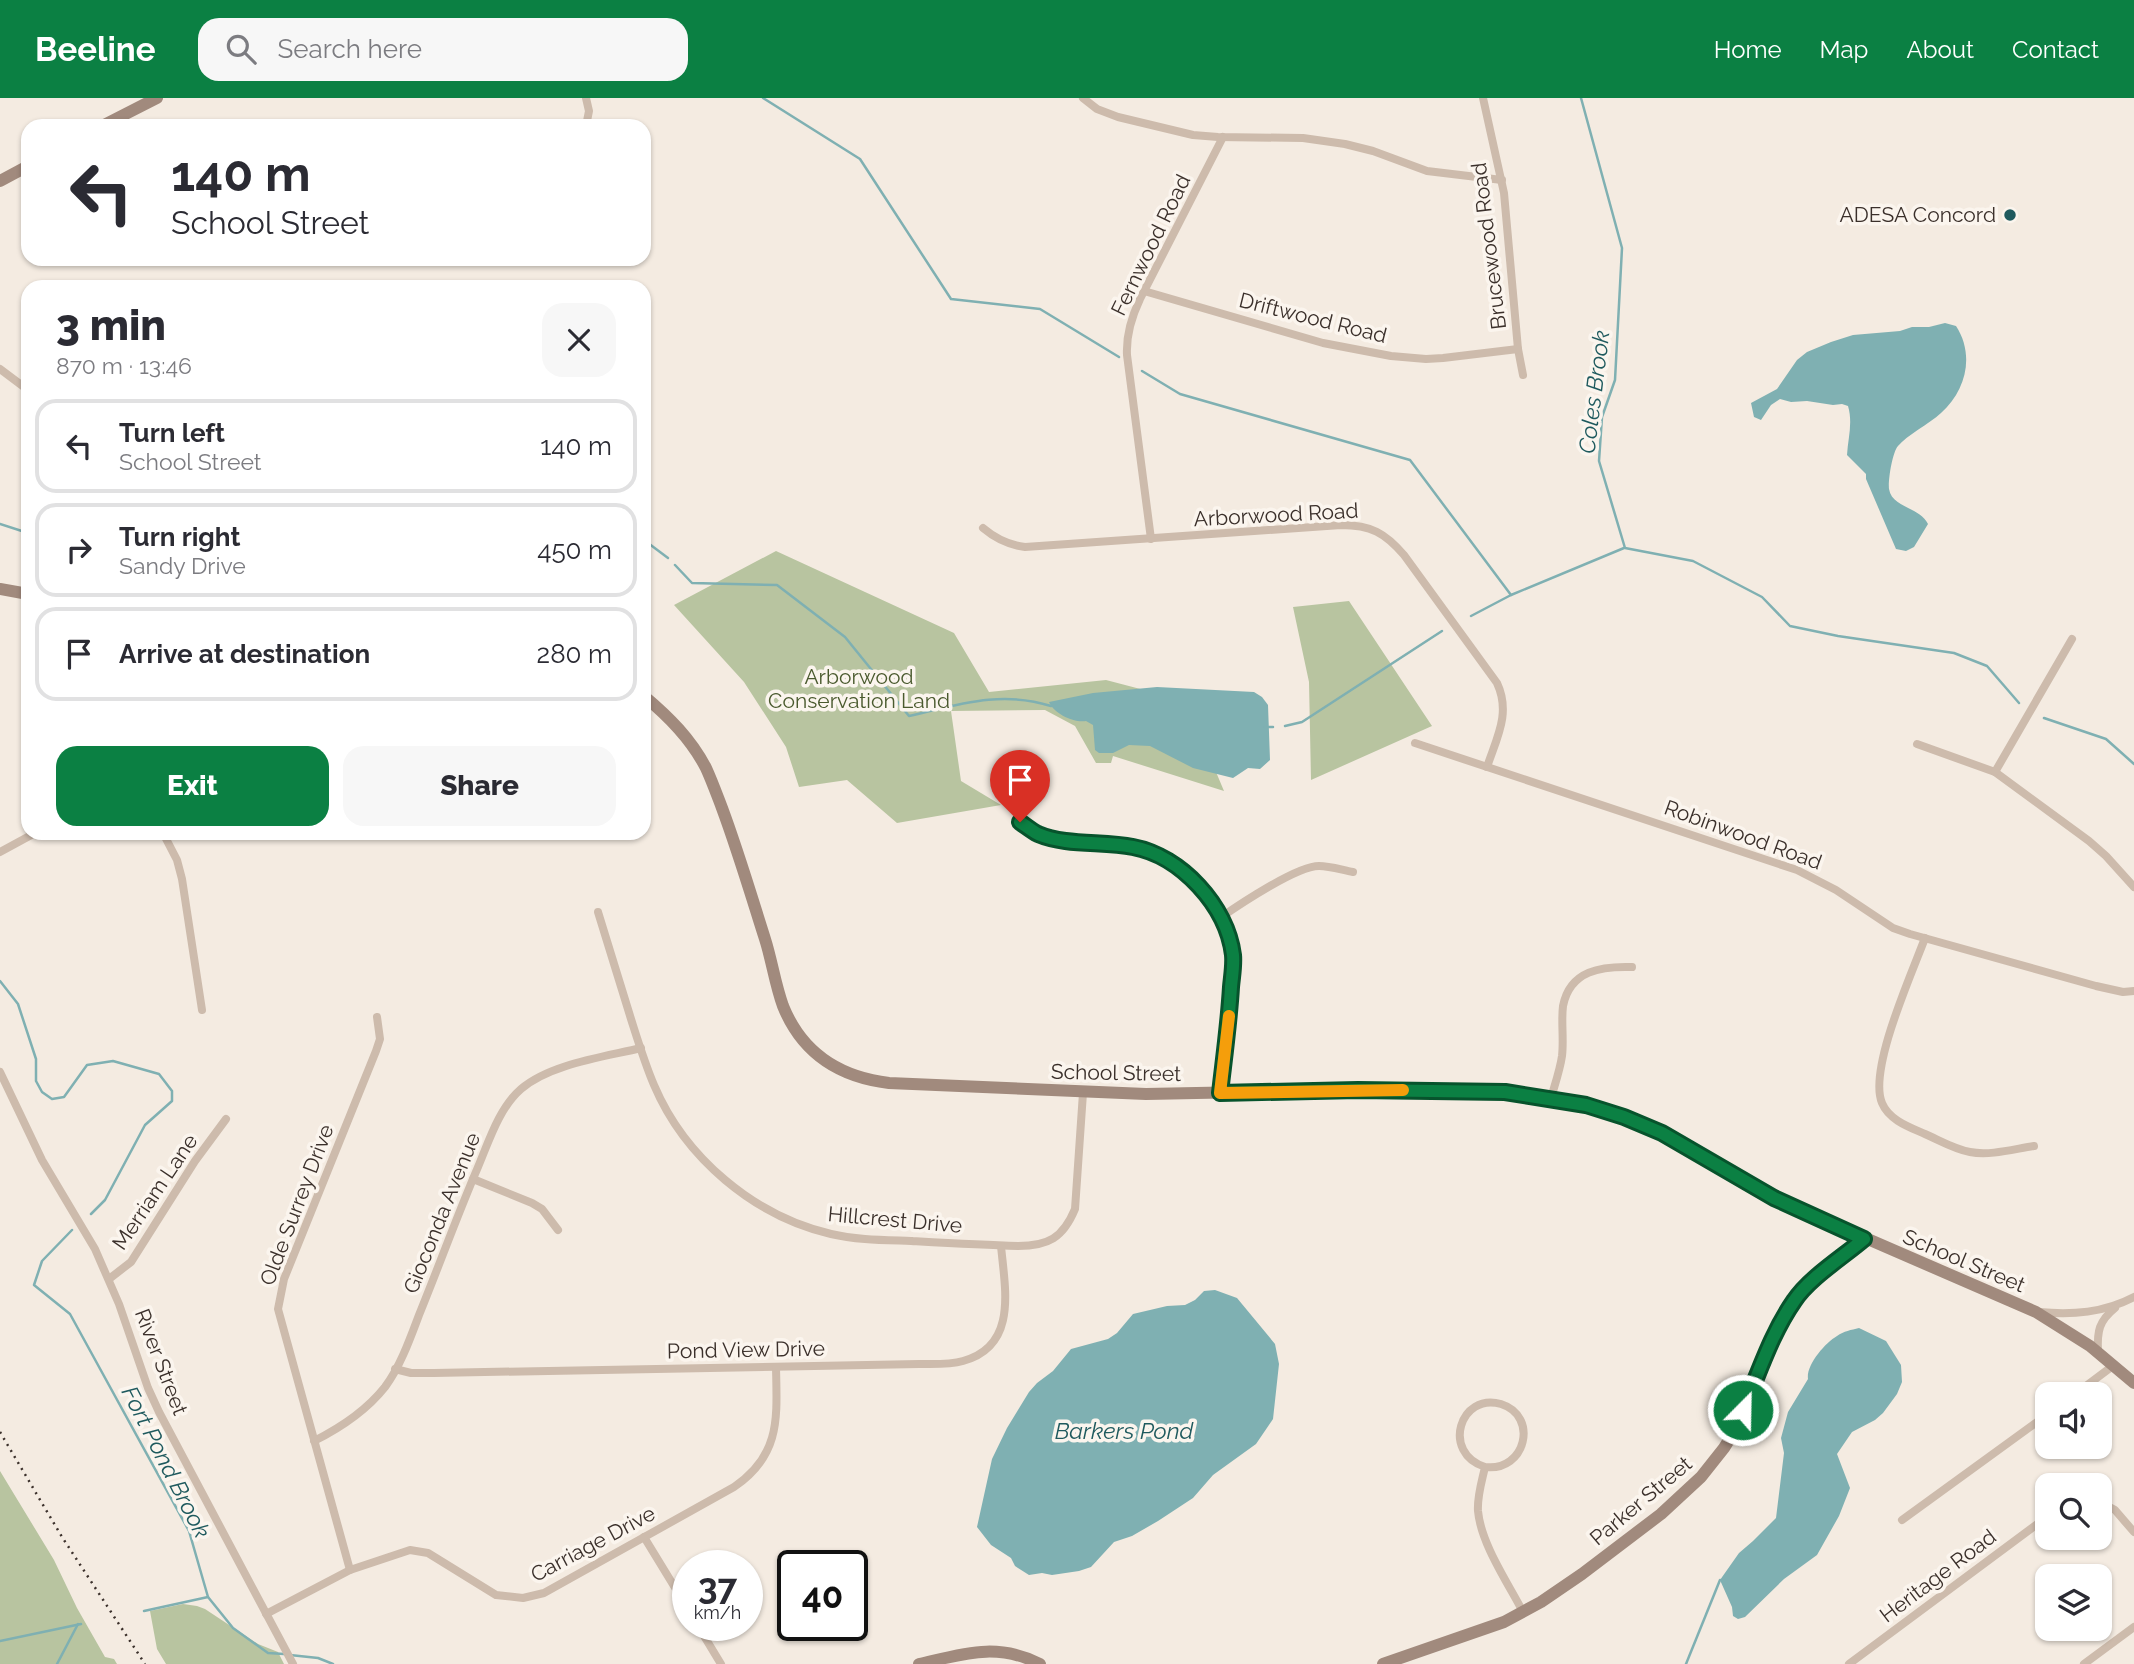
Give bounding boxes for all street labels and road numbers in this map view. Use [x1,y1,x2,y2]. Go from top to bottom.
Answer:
street label: Brucewood Road [1466,161,1511,331]
street label: Fernwood Road [1106,170,1196,319]
street label: Driftwood Road [1237,287,1390,348]
street label: Arborwood Road [1193,498,1359,531]
street label: Robinwood Road [1661,794,1825,875]
street label: School Street [1051,1059,1181,1086]
street label: Olde Surrey Drive [254,1121,339,1289]
street label: Merriam Lane [107,1129,202,1254]
street label: Gioconda Avenue [398,1129,485,1297]
street label: Hillcrest Drive [827,1201,963,1238]
street label: School Street [1899,1224,2029,1297]
street label: River Street [130,1305,193,1418]
street label: Pond View Drive [667,1336,825,1363]
street label: Parker Street [1585,1451,1697,1550]
street label: Carriage Drive [526,1500,659,1587]
street label: Heritage Road [1875,1524,2001,1627]

